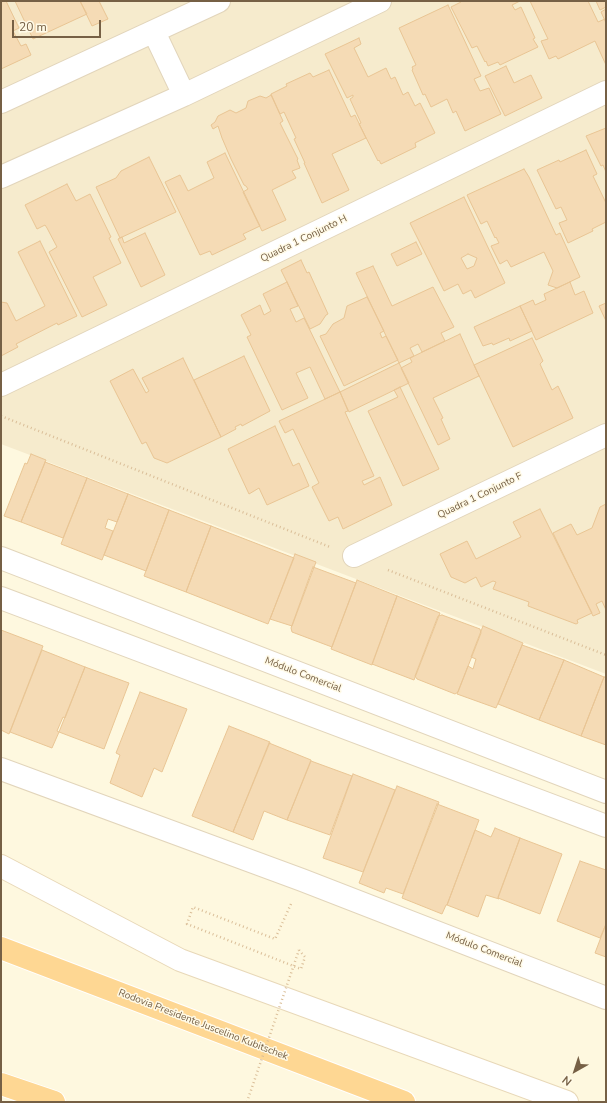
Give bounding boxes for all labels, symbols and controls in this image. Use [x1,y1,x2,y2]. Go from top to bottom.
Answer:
scale bar [14,12,103,38]
text: 20 m [19,19,47,35]
street label: Quadra 1 Conjunto H [259,213,349,265]
street label: Quadra 1 Conjunto F [436,470,524,522]
street label: Módulo Comercial [263,655,343,695]
street label: Módulo Comercial [444,930,524,970]
street label: Rodovia Presidente Juscelino Kubitschek [117,987,289,1063]
north arrow [555,1051,595,1091]
text: N [559,1072,575,1089]

